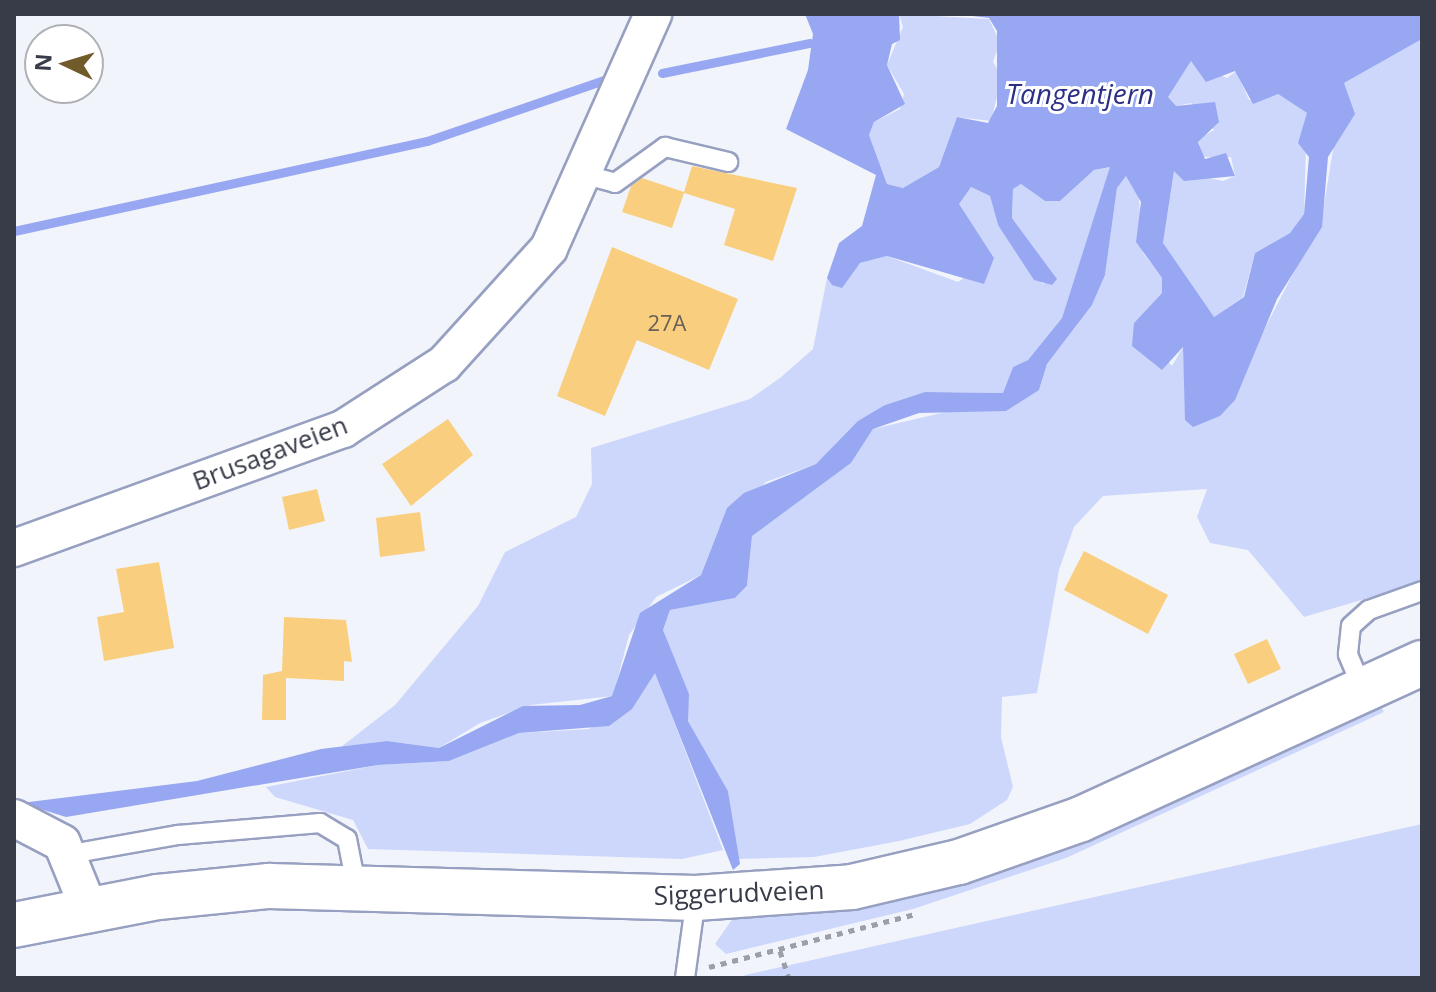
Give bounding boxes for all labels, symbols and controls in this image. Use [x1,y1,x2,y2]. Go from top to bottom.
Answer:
north arrow [24,24,104,104]
text: N [26,53,58,72]
water label: Tangentjern [1006,76,1154,110]
house number: 27A [647,310,687,336]
street label: Brusagaveien [188,409,352,497]
street label: Siggerudveien [653,874,825,912]

